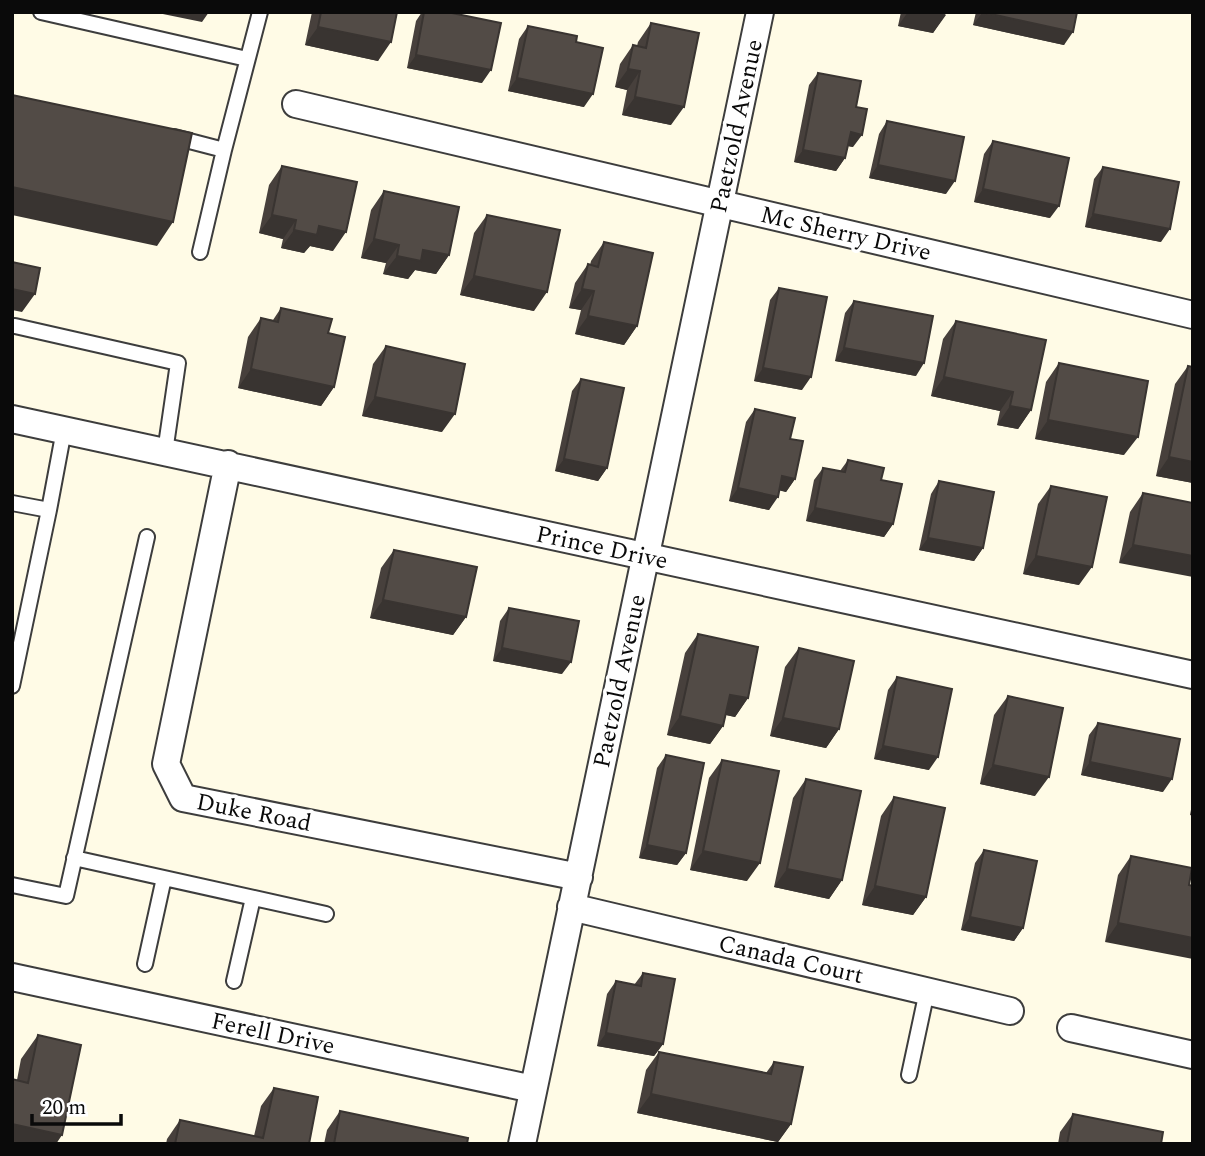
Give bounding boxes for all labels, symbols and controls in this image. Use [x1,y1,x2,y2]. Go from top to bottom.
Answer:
street label: Paetzold Avenue [701,36,773,216]
street label: Mc Sherry Drive [757,197,935,271]
street label: Prince Drive [533,516,671,580]
street label: Paetzold Avenue [584,591,656,771]
street label: Duke Road [193,784,315,842]
street label: Canada Court [715,926,867,994]
street label: Ferell Drive [208,1003,338,1065]
scale bar [32,1082,121,1126]
text: 20 m [42,1092,86,1124]

